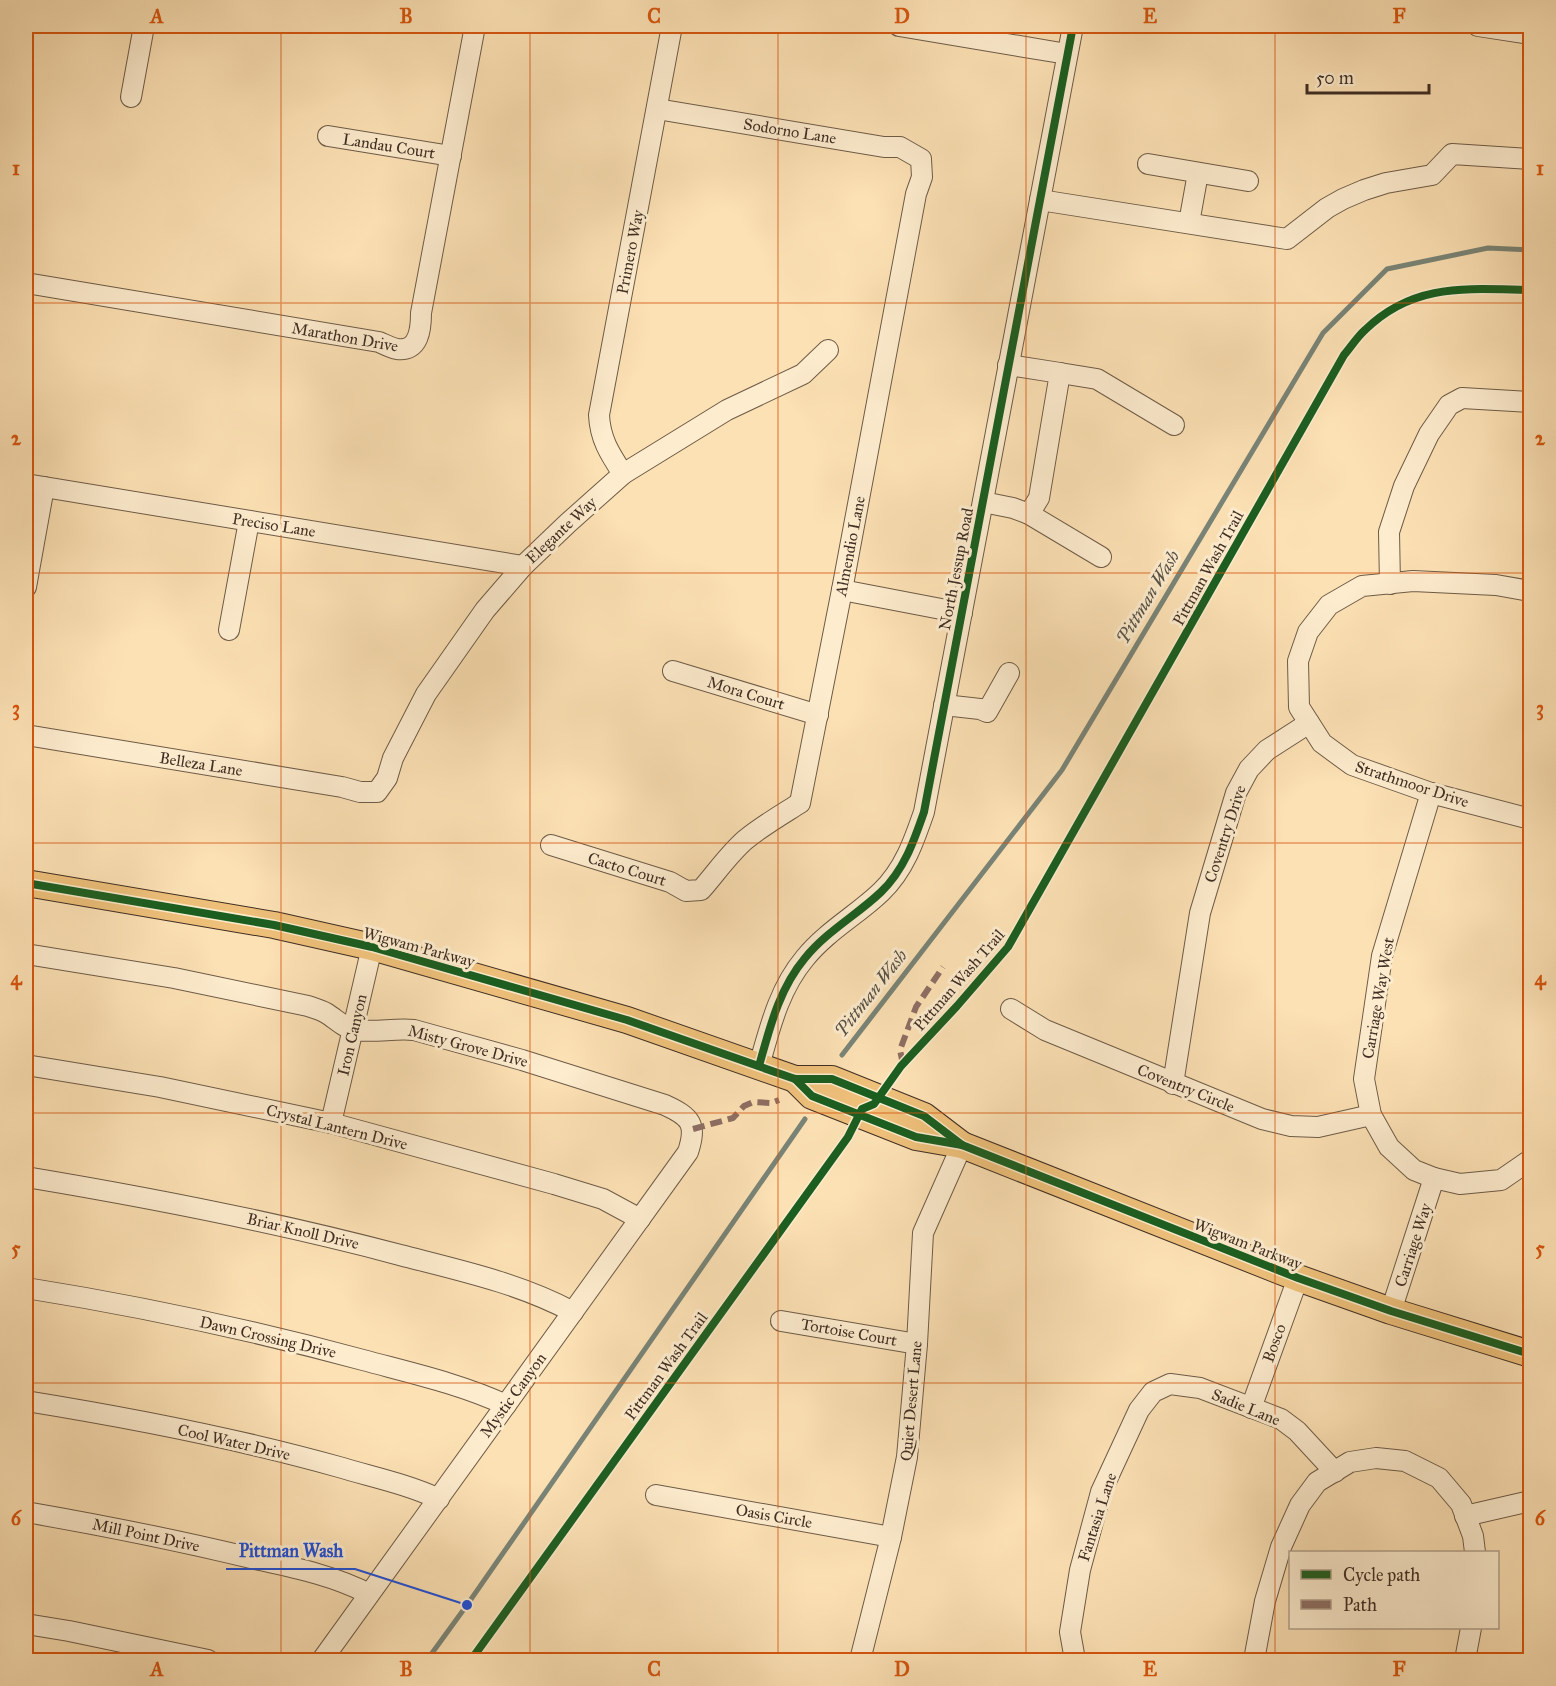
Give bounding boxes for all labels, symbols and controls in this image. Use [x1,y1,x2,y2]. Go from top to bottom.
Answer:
text: A [148,4,164,28]
text: B [399,4,413,28]
text: C [647,4,661,28]
text: D [894,4,910,28]
text: E [1143,4,1158,28]
text: F [1392,4,1406,28]
scale bar [1307,57,1428,95]
text: 50 m [1316,67,1354,89]
street label: Sodorno Lane [742,114,838,148]
street label: Landau Court [341,129,437,163]
text: 1 [12,156,20,180]
text: 1 [1536,156,1544,180]
street label: Primero Way [613,208,648,296]
street label: Marathon Drive [290,318,400,356]
text: 2 [11,426,22,450]
text: 2 [1535,426,1546,450]
street label: Elegante Way [522,492,601,568]
street label: Almendio Lane [831,494,869,599]
street label: North Jessup Road [935,506,978,632]
street label: Pittman Wash Trail [1169,507,1248,629]
street label: Preciso Lane [231,509,317,541]
water label: Pittman Wash [1112,546,1184,648]
street label: Mora Court [705,672,787,714]
text: 3 [12,696,20,721]
text: 3 [1536,696,1544,721]
street label: Belleza Lane [158,748,244,780]
street label: Strathmoor Drive [1353,757,1472,811]
street label: Coventry Drive [1200,783,1250,885]
street label: Cacto Court [585,848,669,890]
street label: Wigwam Parkway [361,923,477,972]
street label: Pittman Wash Trail [910,925,1009,1035]
street label: Carriage Way West [1358,935,1399,1060]
water label: Pittman Wash [830,945,912,1041]
text: 4 [10,966,22,991]
text: 4 [1534,966,1546,991]
street label: Iron Canyon [333,992,371,1078]
street label: Misty Grove Drive [406,1021,530,1071]
street label: Coventry Circle [1135,1060,1238,1116]
street label: Crystal Lantern Drive [264,1100,410,1154]
street label: Carriage Way [1391,1200,1437,1290]
street label: Briar Knoll Drive [245,1209,361,1253]
street label: Wigwam Parkway [1191,1215,1305,1275]
text: 5 [11,1236,21,1260]
text: 5 [1535,1236,1545,1260]
street label: Pittman Wash Trail [621,1308,712,1424]
street label: Dawn Crossing Drive [198,1312,338,1363]
street label: Tortoise Court [799,1314,899,1350]
street label: Bosco [1258,1321,1290,1365]
street label: Quiet Desert Lane [896,1340,926,1462]
street label: Mystic Canyon [476,1349,550,1441]
street label: Sadie Lane [1209,1385,1283,1429]
street label: Cool Water Drive [176,1420,292,1464]
street label: Fantasia Lane [1074,1470,1120,1564]
street label: Oasis Circle [734,1500,814,1532]
text: 6 [11,1506,23,1530]
text: 6 [1535,1506,1547,1530]
street label: Mill Point Drive [91,1514,202,1556]
callout: Pittman Wash [226,1533,355,1569]
text: Pittman Wash [239,1540,344,1562]
legend [1289,1551,1499,1629]
text: Cycle path [1343,1564,1420,1586]
text: Path [1343,1594,1377,1616]
text: A [148,1657,164,1681]
text: B [399,1657,413,1681]
text: C [647,1657,661,1681]
text: D [894,1657,910,1681]
text: E [1143,1657,1158,1681]
text: F [1392,1657,1406,1681]

